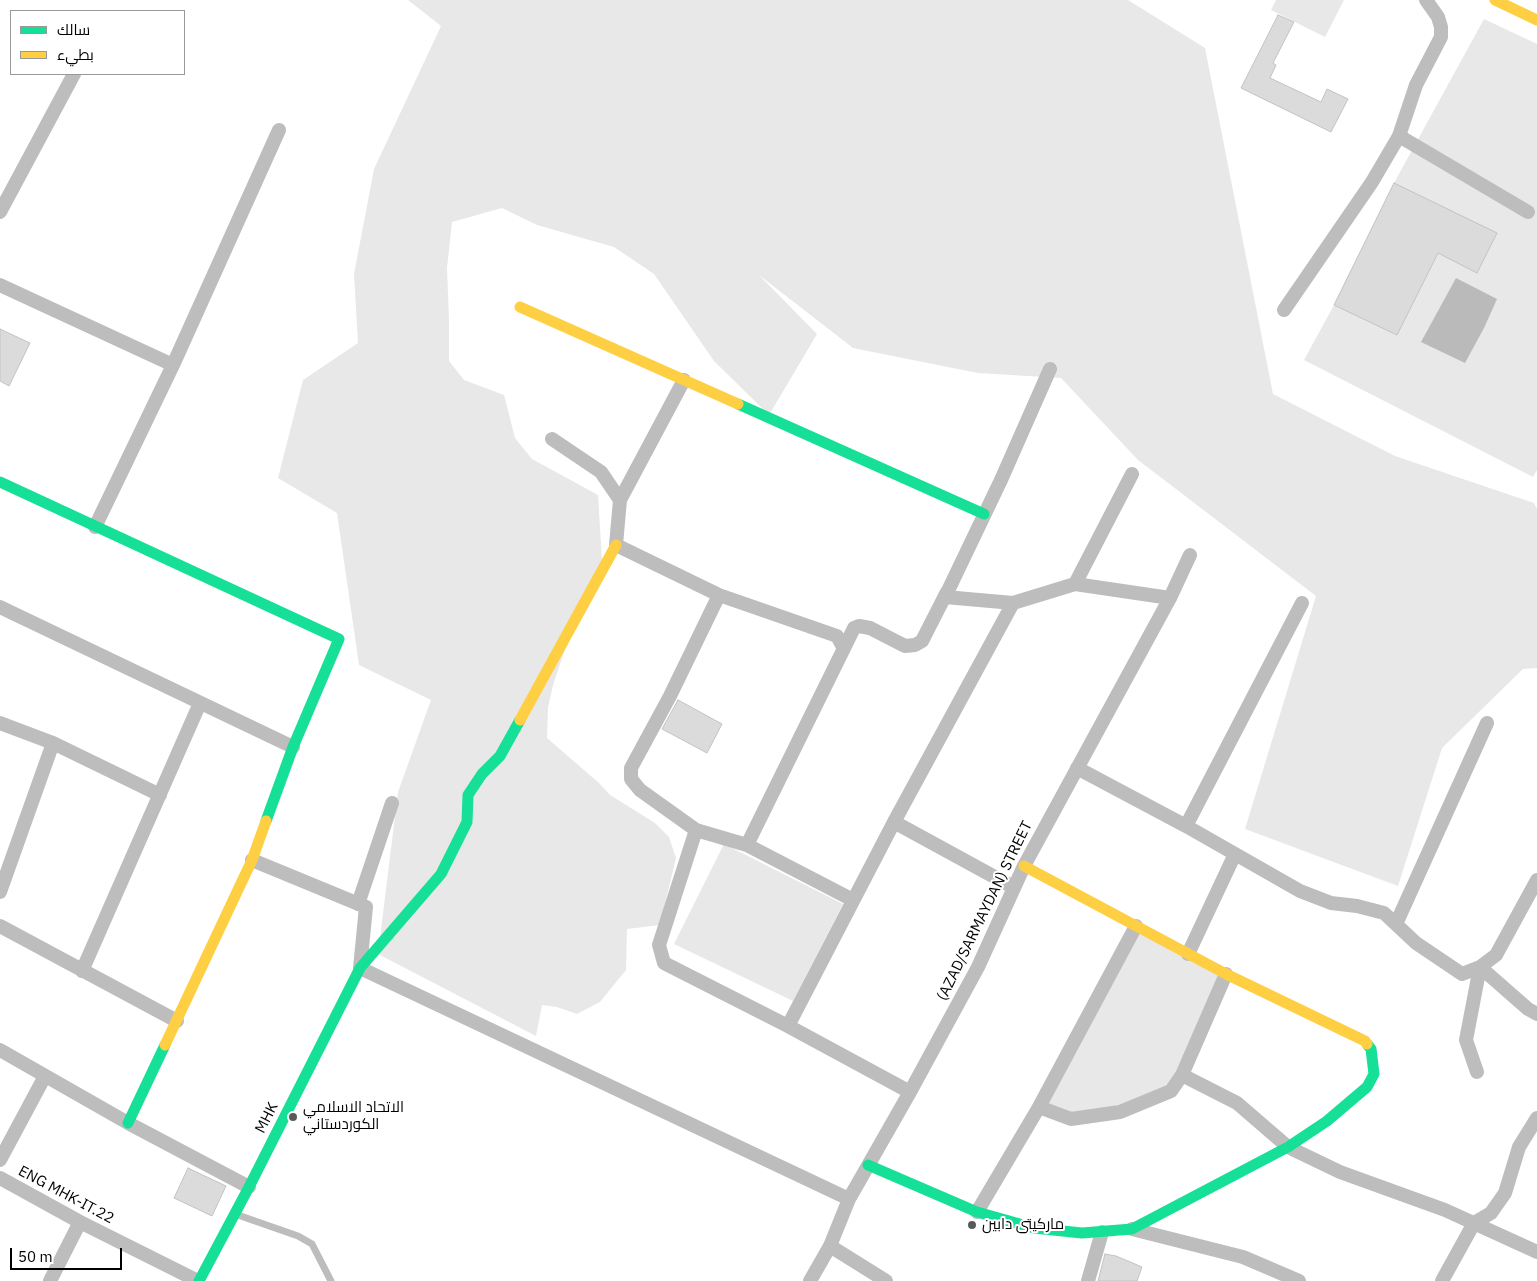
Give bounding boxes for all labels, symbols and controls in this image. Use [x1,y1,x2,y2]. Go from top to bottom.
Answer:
legend [10,10,185,75]
text: سالك [57,20,90,39]
text: بطيء [57,45,94,64]
street label: (AZAD/SARMAYDAN) STREET [934,818,1036,1004]
place label: الاتحاد الاسلامي الكوردستاني [303,1099,404,1134]
street label: MHK [252,1100,282,1136]
marker: الاتحاد الاسلامي الكوردستاني [287,1111,299,1123]
street label: ENG MHK-IT.22 [15,1162,117,1228]
place label: ماركيتى دابين [982,1216,1064,1234]
marker: ماركيتى دابين [966,1219,978,1231]
scale bar [12,1238,125,1270]
text: 50 m [18,1247,53,1266]

